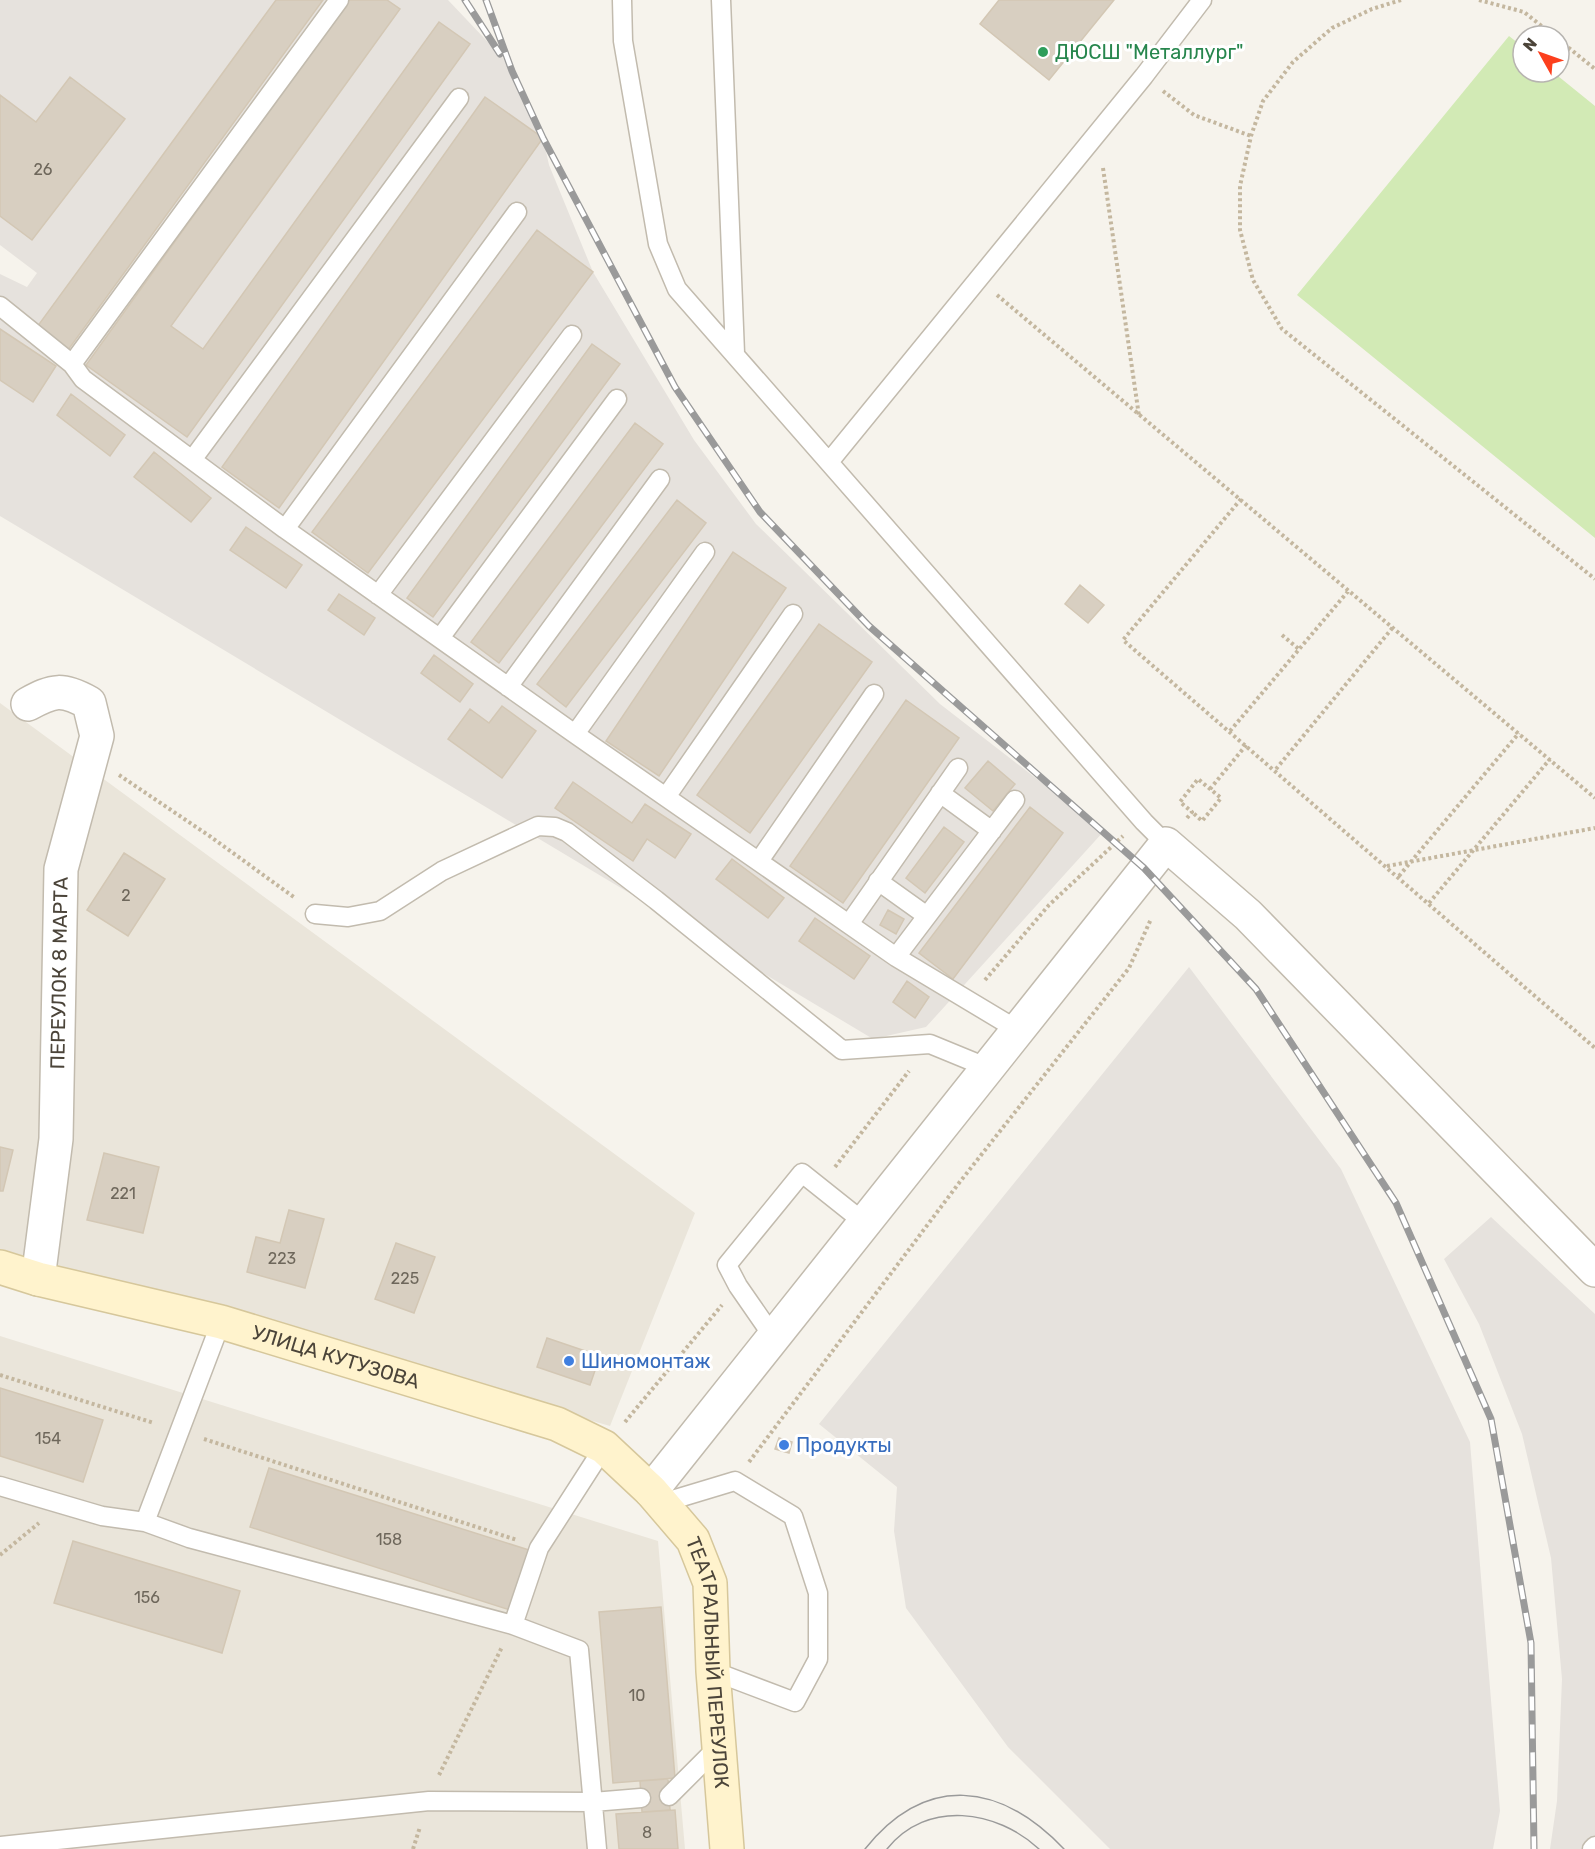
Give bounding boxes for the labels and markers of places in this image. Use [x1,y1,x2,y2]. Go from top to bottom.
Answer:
place label: ДЮСШ "Металлург" [1055,40,1244,64]
marker: ДЮСШ "Металлург" [1036,45,1050,59]
place label: Шиномонтаж [581,1349,711,1373]
marker: Шиномонтаж [562,1354,576,1368]
place label: Продукты [796,1433,892,1457]
marker: Продукты [777,1438,791,1452]

